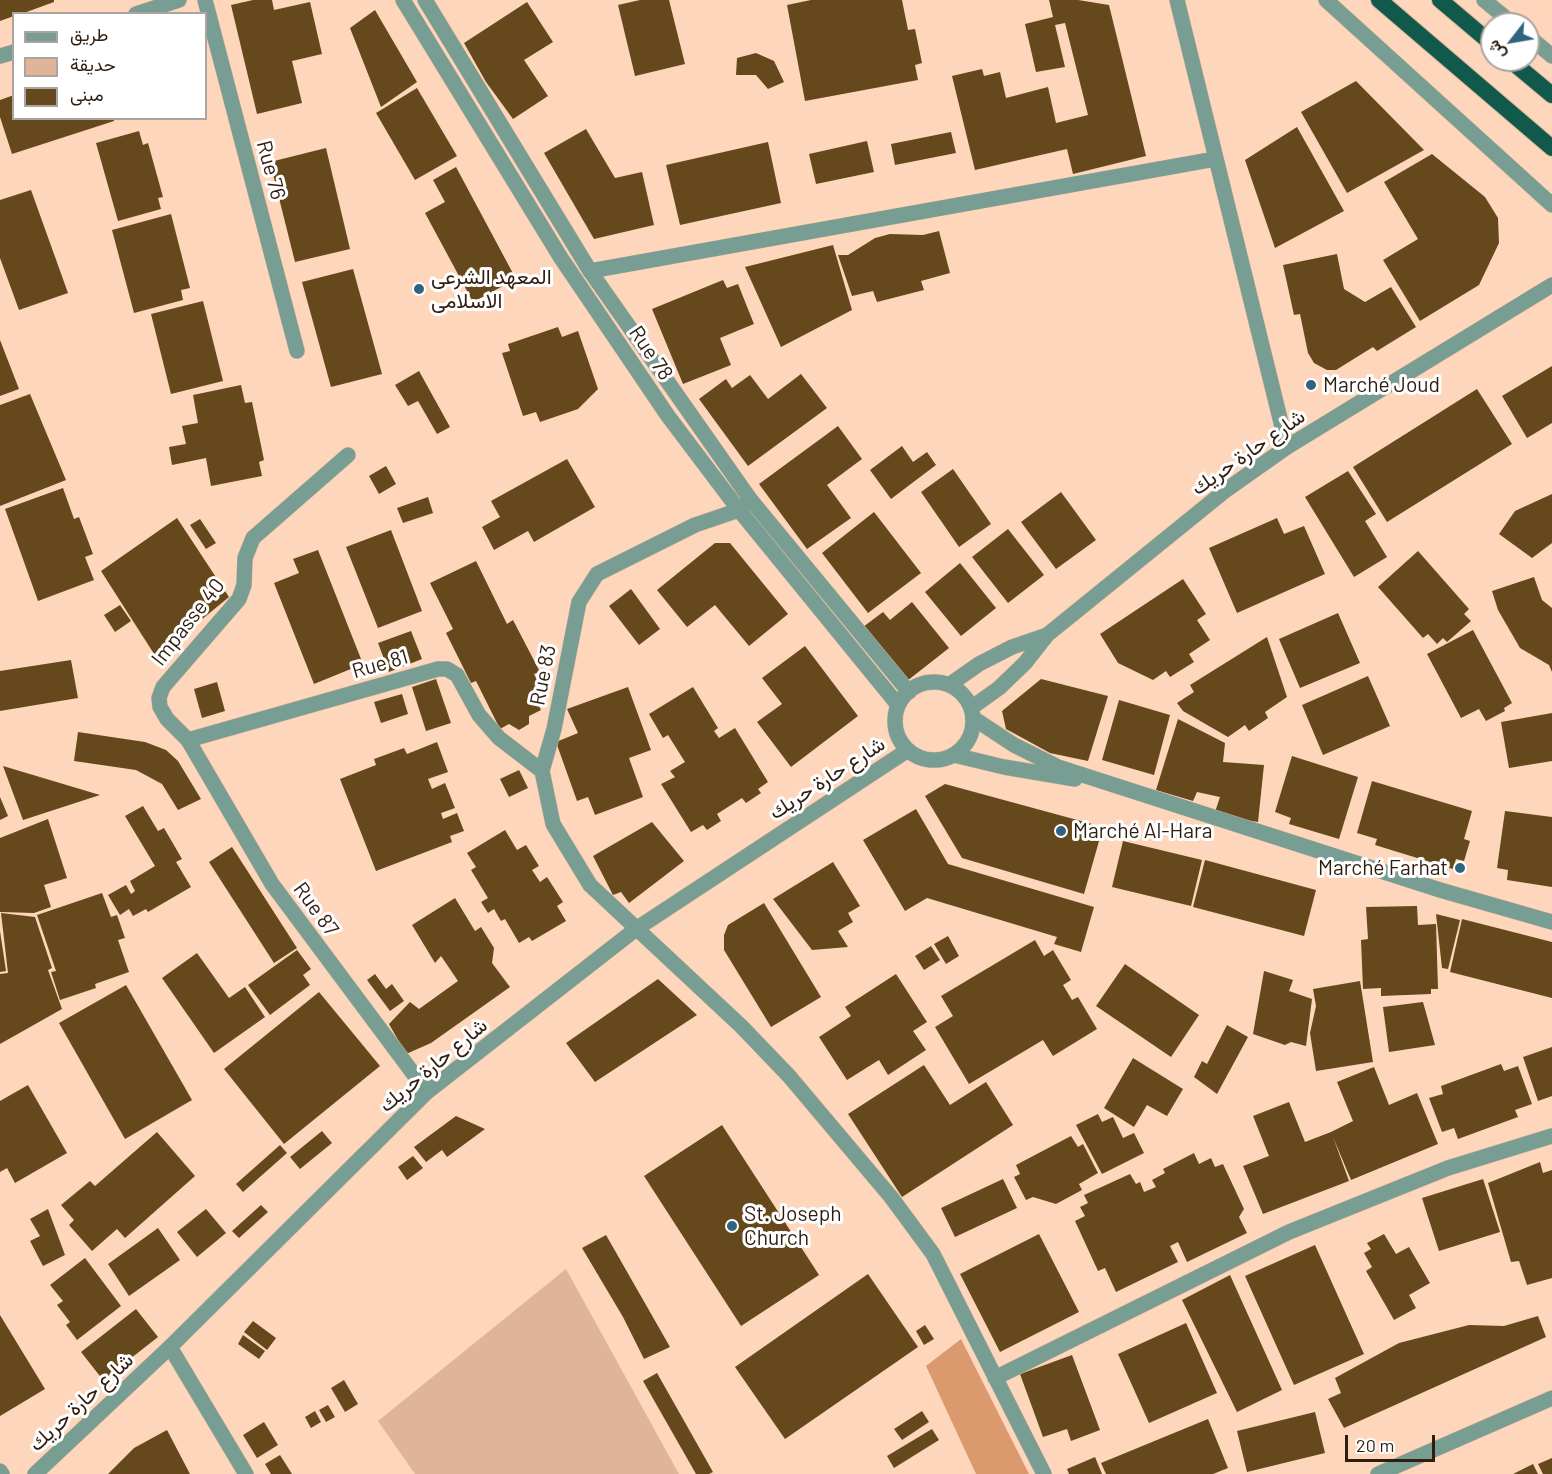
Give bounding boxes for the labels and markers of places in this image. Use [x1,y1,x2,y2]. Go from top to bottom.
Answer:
place label: المعهد الشرعى الاسلامى [431,264,551,314]
marker: المعهد الشرعى الاسلامى [412,282,426,296]
place label: Marché Joud [1323,372,1440,398]
marker: Marché Joud [1304,378,1318,392]
place label: Marché Al-Hara [1073,818,1212,844]
marker: Marché Al-Hara [1054,824,1068,838]
place label: Marché Farhat [1318,855,1448,881]
marker: Marché Farhat [1453,861,1467,875]
place label: St. Joseph Church [744,1201,842,1251]
marker: St. Joseph Church [725,1219,739,1233]

